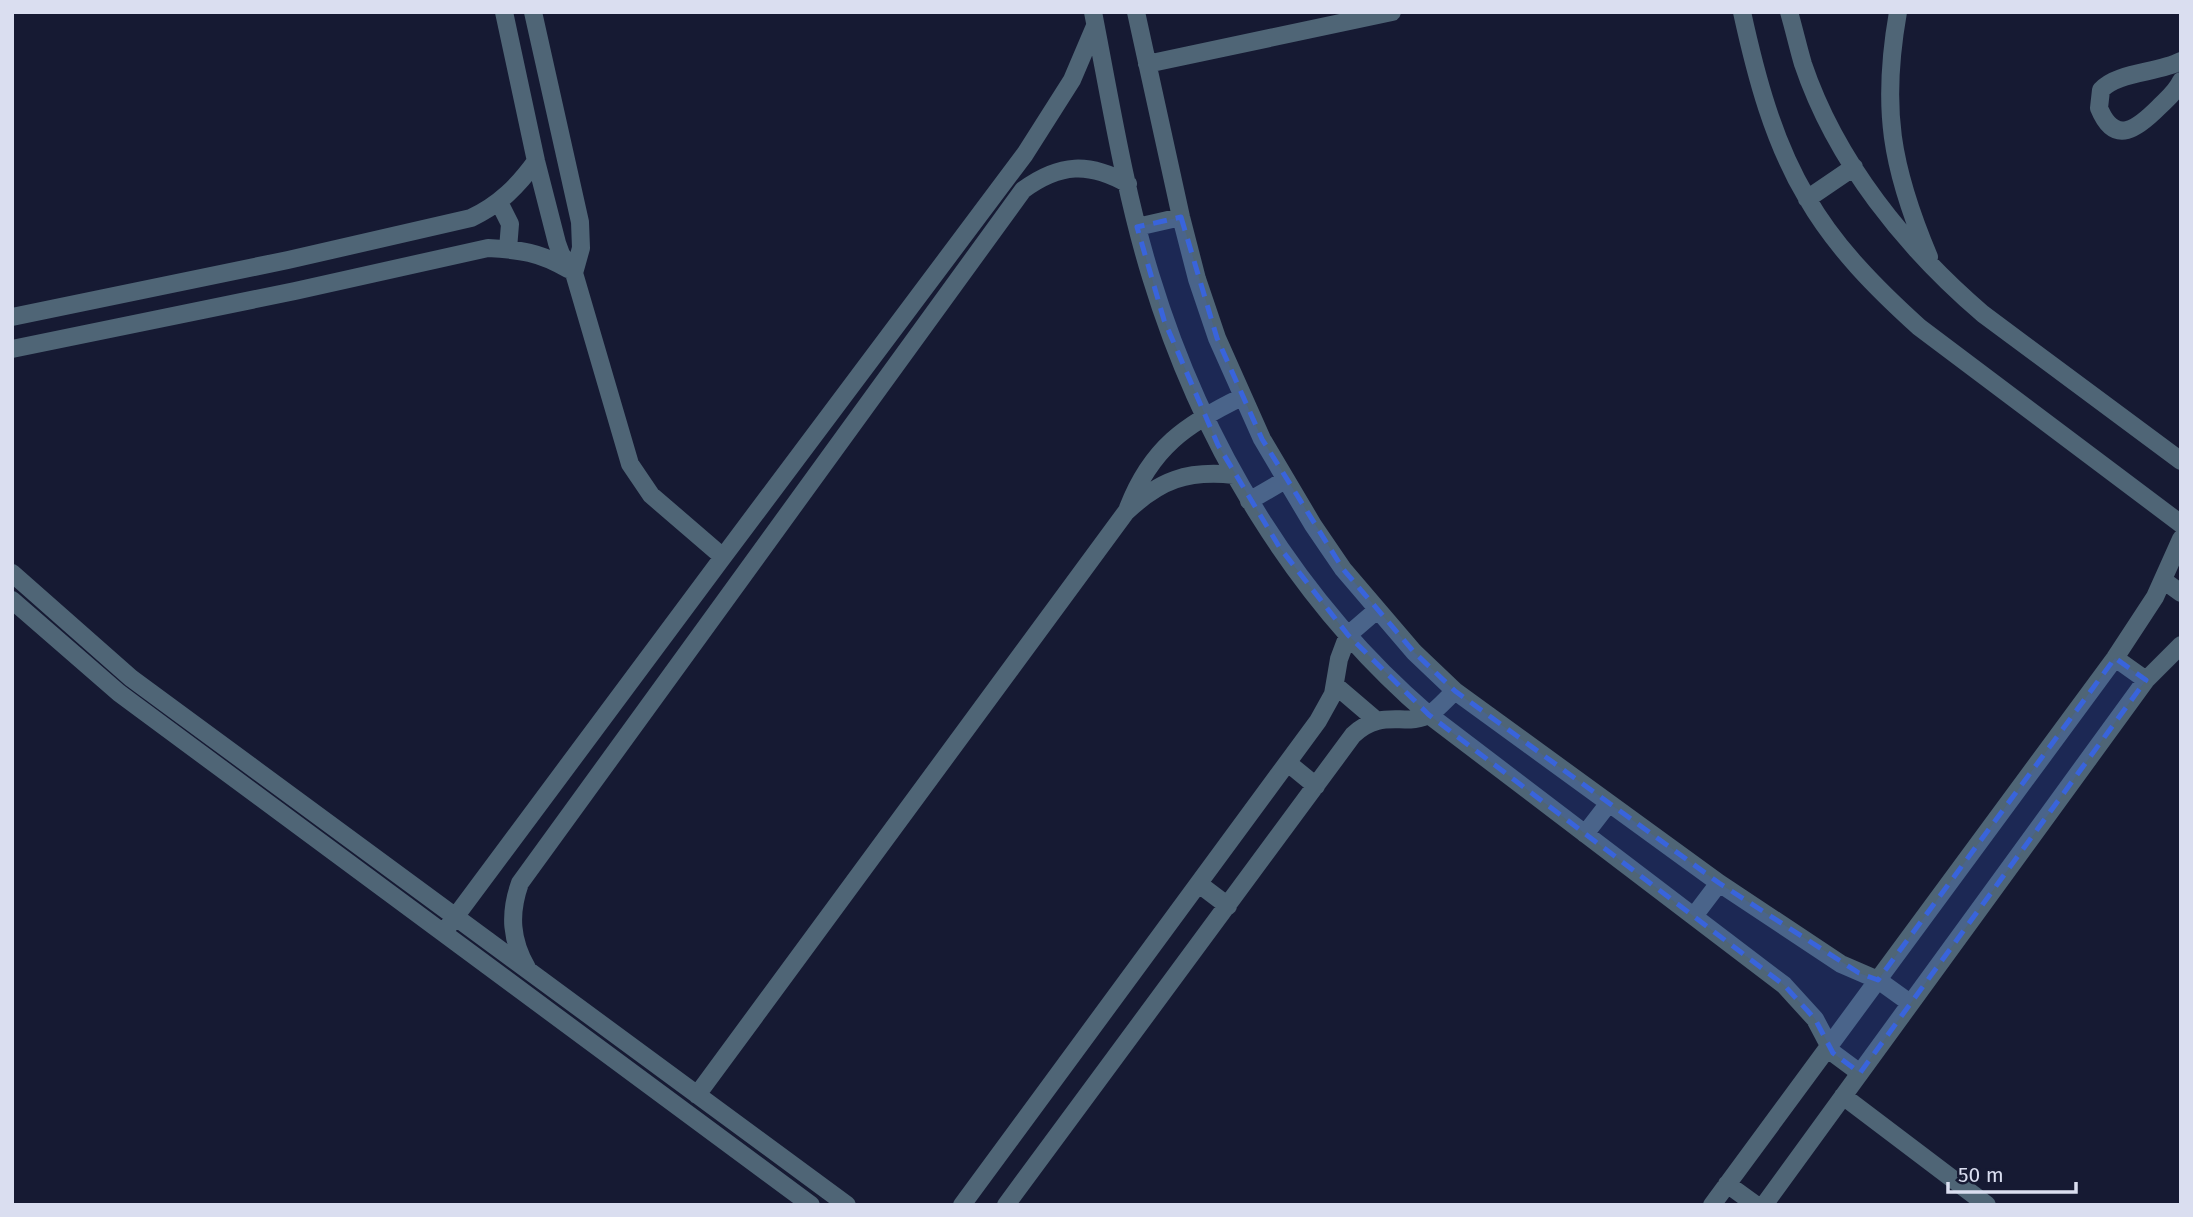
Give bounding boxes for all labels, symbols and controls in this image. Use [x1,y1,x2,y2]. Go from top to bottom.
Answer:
scale bar [1948,1150,2076,1194]
text: 50 m [1958,1162,2004,1188]

